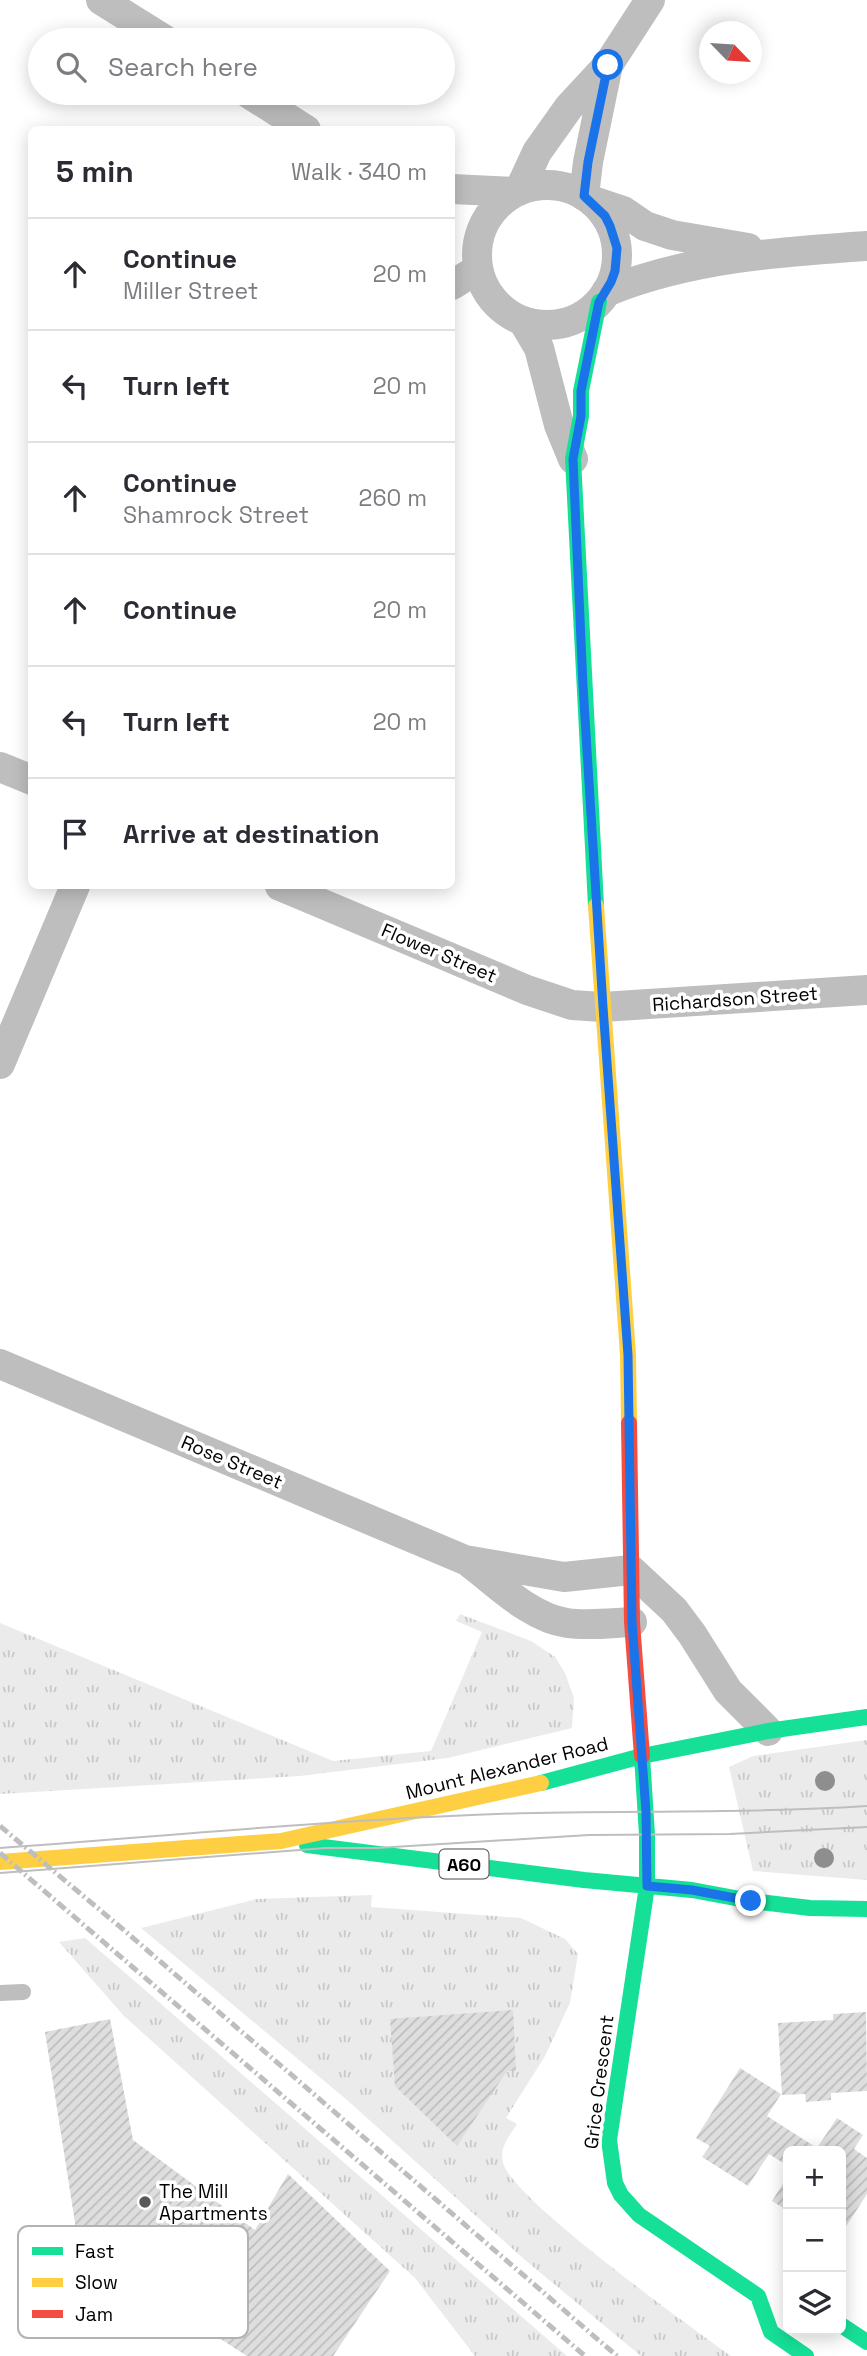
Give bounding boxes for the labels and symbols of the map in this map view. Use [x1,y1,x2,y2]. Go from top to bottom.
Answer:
north arrow [699,21,762,84]
route start [592,49,623,80]
street label: Flower Street [378,917,500,989]
street label: Richardson Street [651,981,819,1017]
street label: Rose Street [177,1429,287,1495]
street label: Mount Alexander Road [403,1731,611,1805]
road number: A60 [440,1850,489,1878]
route end [735,1885,766,1916]
street label: Grice Crescent [578,2014,620,2150]
place label: The Mill Apartments [159,2179,268,2226]
marker: The Mill Apartments [137,2194,153,2210]
legend [18,2226,248,2338]
text: Fast [75,2239,115,2264]
text: Slow [75,2270,118,2295]
text: Jam [75,2302,113,2327]

